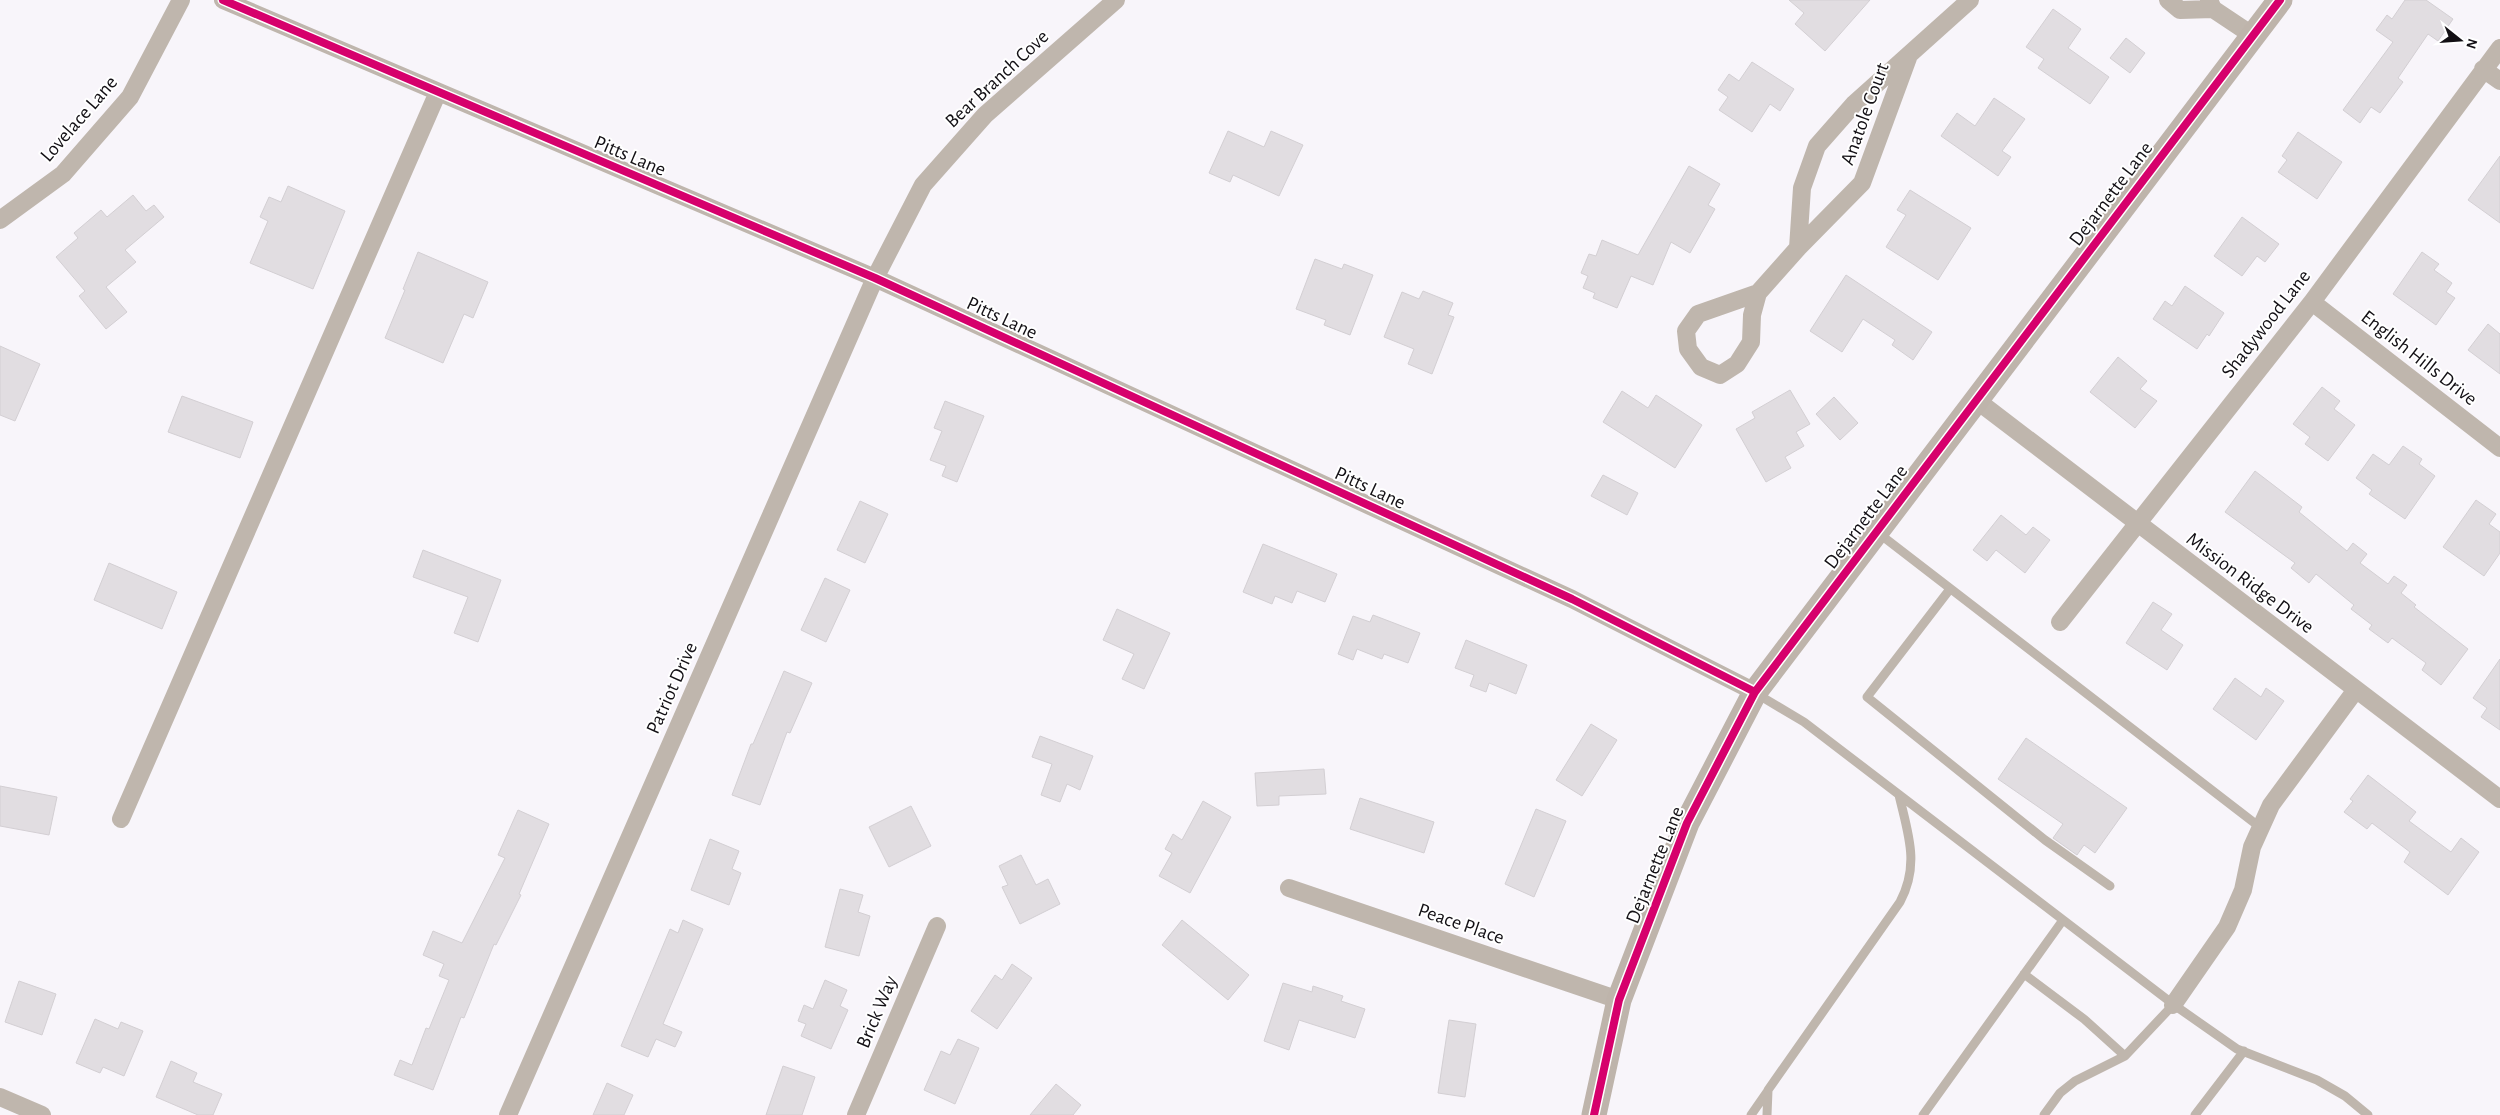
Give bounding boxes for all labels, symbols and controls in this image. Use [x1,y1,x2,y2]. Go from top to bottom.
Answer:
north arrow [2435,15,2485,65]
street label: Bear Branch Cove [942,26,1052,132]
text: N [2463,37,2480,50]
street label: Anatole Court [1837,60,1893,168]
street label: Lovelace Lane [37,72,121,166]
street label: Pitts Lane [591,132,669,180]
street label: Dejarnette Lane [2066,138,2156,250]
street label: Shadywood Lane [2218,266,2314,382]
street label: Pitts Lane [964,293,1040,343]
street label: English Hills Drive [2357,307,2481,409]
street label: Dejarnette Lane [1821,461,1911,573]
street label: Pitts Lane [1332,463,1408,513]
street label: Mission Ridge Drive [2183,529,2317,637]
street label: Patriot Drive [643,639,701,737]
street label: Dejarnette Lane [1622,804,1688,926]
street label: Peace Place [1415,900,1507,948]
street label: Brick Way [853,973,901,1051]

